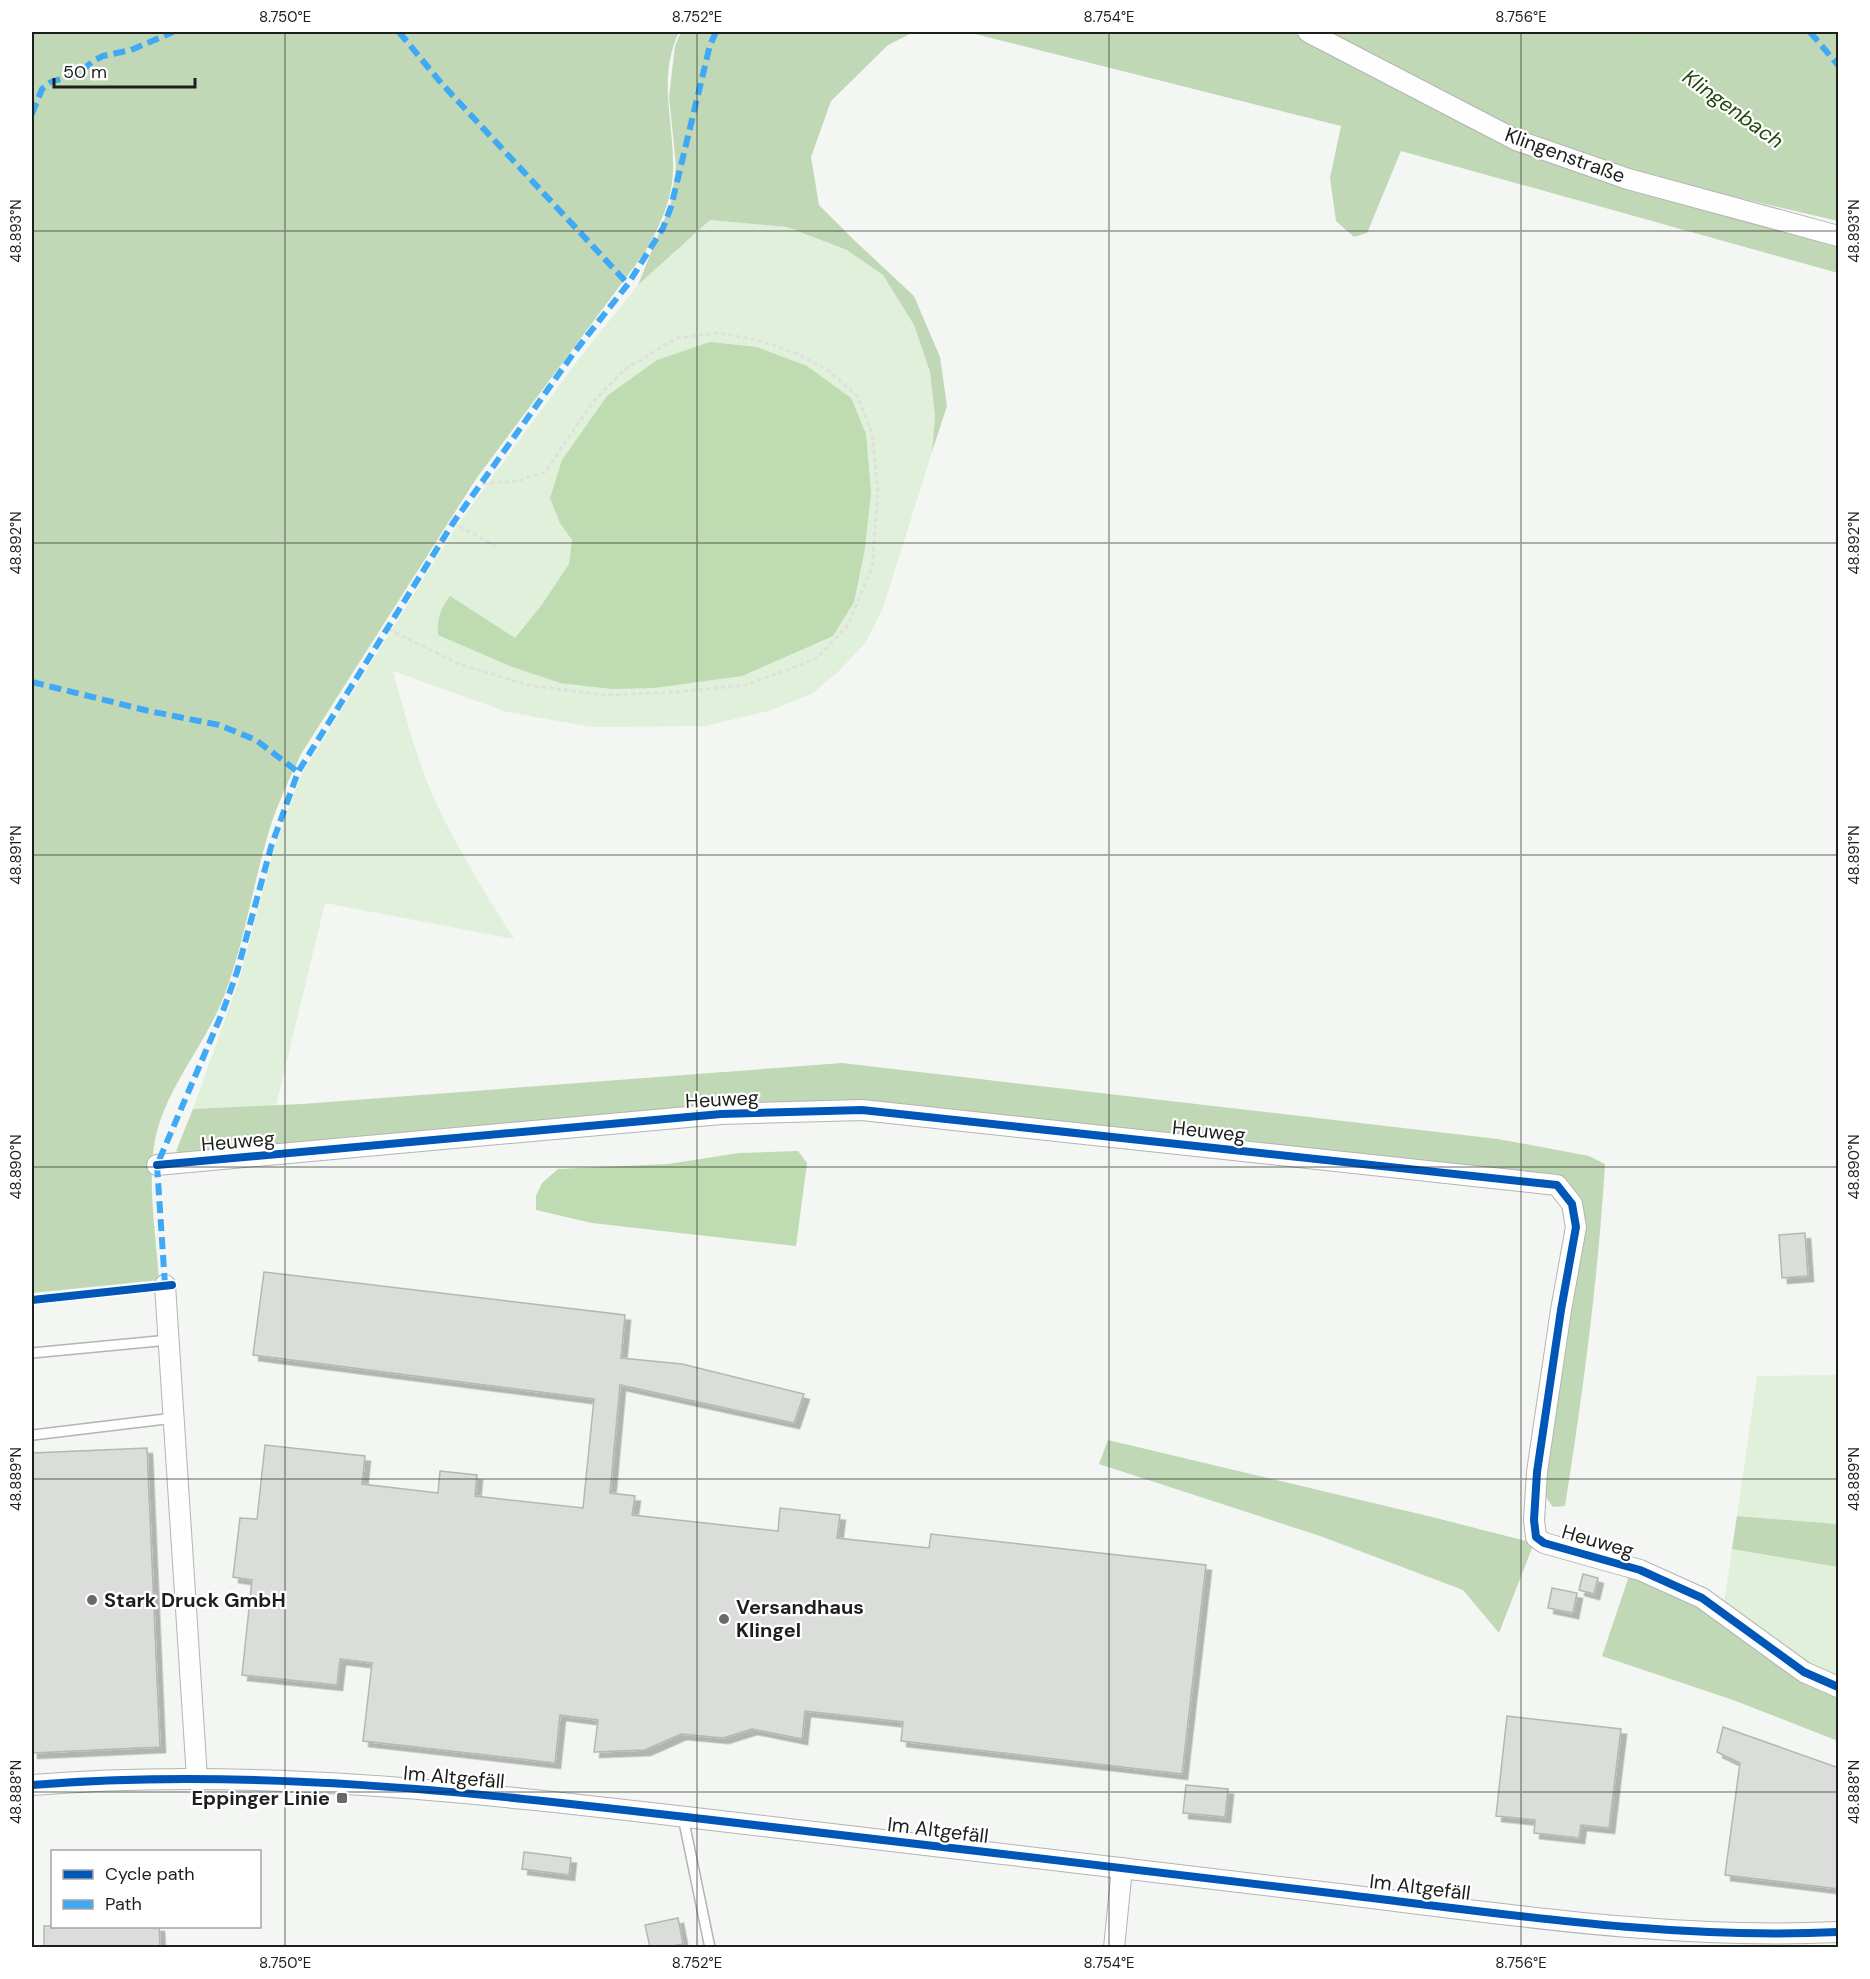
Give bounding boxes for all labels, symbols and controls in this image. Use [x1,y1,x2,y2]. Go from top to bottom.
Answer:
text: 8.750°E [259,7,311,27]
text: 8.752°E [672,7,722,27]
text: 8.754°E [1083,7,1135,27]
text: 8.756°E [1495,7,1547,27]
scale bar [54,51,195,89]
text: 50 m [63,60,107,84]
water label: Klingenbach [1677,63,1789,155]
street label: Klingenstraße [1501,121,1629,189]
text: 48.893°N [6,199,26,263]
text: 48.893°N [1844,199,1864,263]
text: 48.892°N [6,511,26,575]
text: 48.892°N [1844,511,1864,575]
text: 48.891°N [6,825,26,885]
text: 48.891°N [1844,825,1864,885]
street label: Heuweg [684,1084,760,1114]
street label: Heuweg [1171,1114,1247,1148]
street label: Heuweg [200,1125,276,1157]
text: 48.890°N [6,1134,26,1200]
text: 48.890°N [1844,1134,1864,1200]
text: 48.889°N [6,1447,26,1511]
text: 48.889°N [1844,1447,1864,1511]
street label: Heuweg [1559,1518,1637,1564]
place label: Stark Druck GmbH [104,1587,286,1613]
marker: Stark Druck GmbH [85,1593,99,1607]
place label: Versandhaus Klingel [736,1594,864,1643]
marker: Versandhaus Klingel [717,1612,731,1626]
text: 48.888°N [6,1760,26,1824]
street label: Im Altgefäll [402,1760,506,1794]
text: 48.888°N [1844,1760,1864,1824]
place label: Eppinger Linie [191,1785,330,1811]
marker: Eppinger Linie [335,1791,349,1805]
street label: Im Altgefäll [886,1811,990,1849]
legend [51,1850,261,1928]
text: Cycle path [105,1862,195,1886]
street label: Im Altgefäll [1368,1868,1472,1906]
text: Path [105,1892,142,1916]
text: 8.750°E [259,1953,311,1973]
text: 8.752°E [672,1953,722,1973]
text: 8.754°E [1083,1953,1135,1973]
text: 8.756°E [1495,1953,1547,1973]

